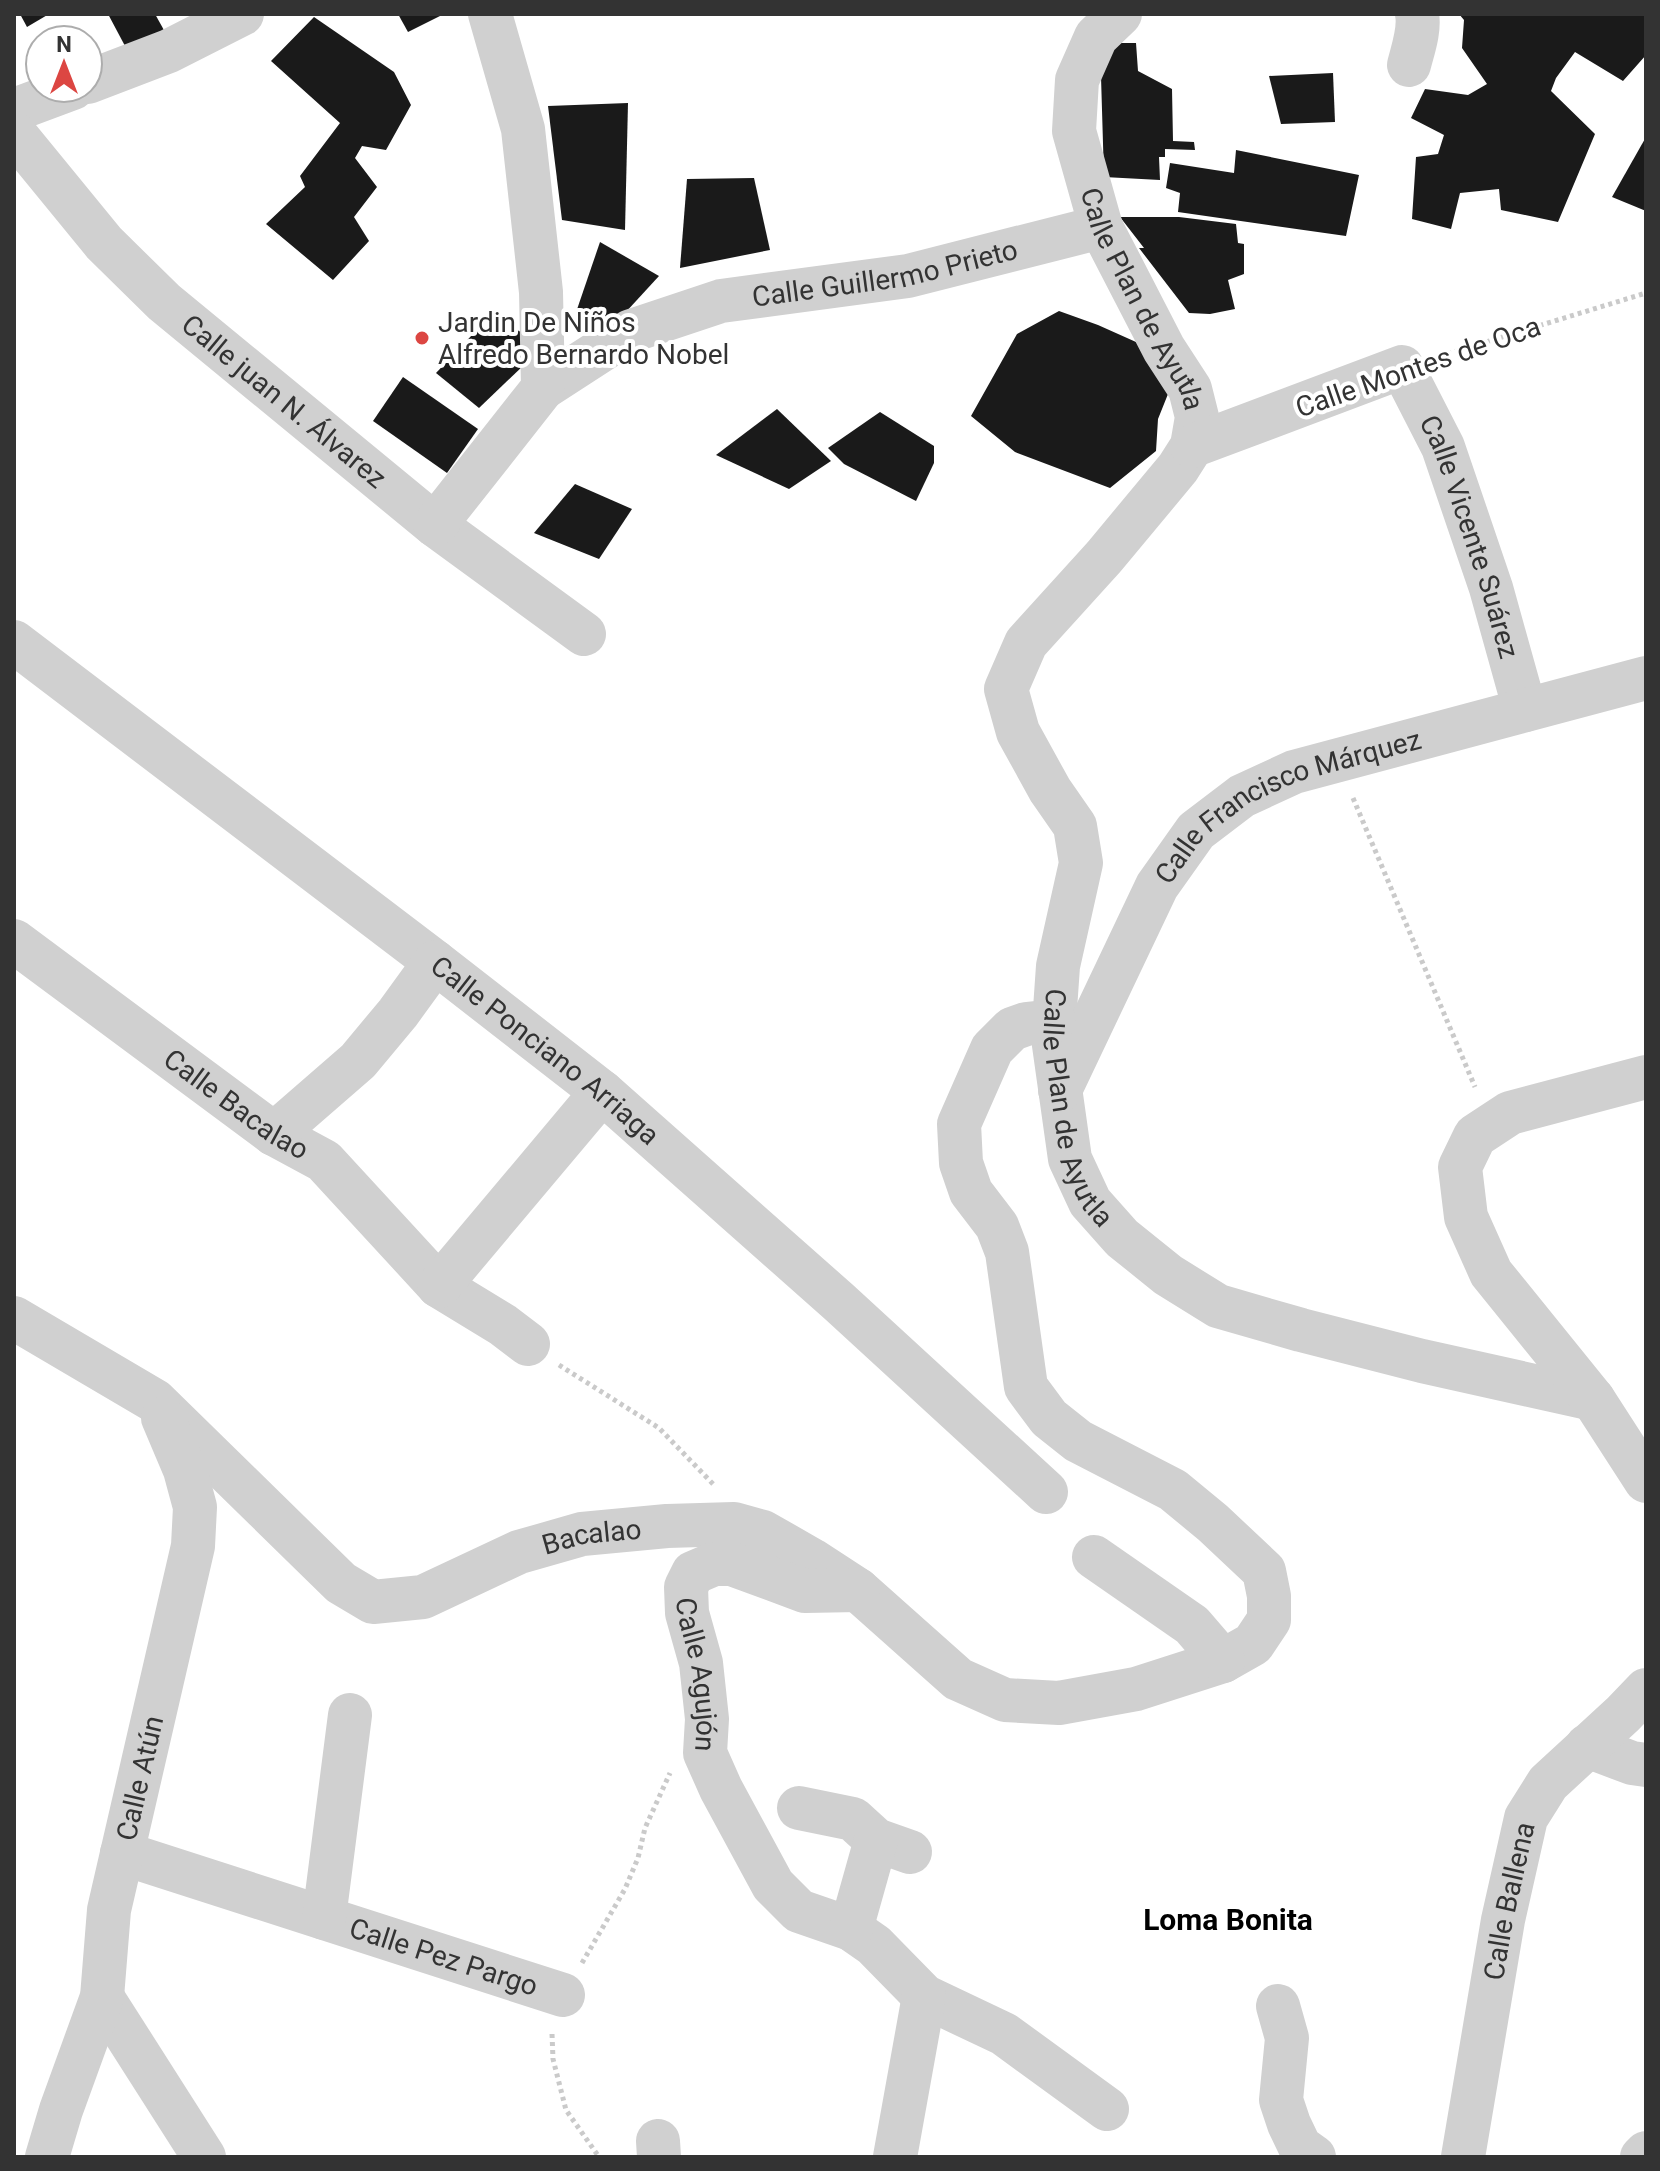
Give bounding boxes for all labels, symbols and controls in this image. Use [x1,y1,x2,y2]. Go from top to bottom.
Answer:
north arrow [24,24,104,104]
text: N [56,32,72,57]
street label: Calle Plan de Ayutla [1074,184,1211,413]
street label: Calle Guillermo Prieto [750,232,1021,313]
place label: Jardin De Niños Alfredo Bernardo Nobel [438,306,729,371]
street label: Calle juan N. Álvarez [175,307,393,495]
street label: Calle Montes de Oca [1291,310,1545,424]
marker: Jardin De Niños Alfredo Bernardo Nobel [413,329,431,347]
street label: Calle Vicente Suárez [1413,410,1526,662]
street label: Calle Francisco Márquez [1148,722,1425,890]
street label: Calle Ponciano Arriaga [425,949,666,1152]
street label: Calle Plan de Ayutla [1036,988,1120,1233]
street label: Calle Bacalao [158,1042,314,1166]
street label: Bacalao [538,1512,643,1561]
street label: Calle Agujón [670,1597,724,1753]
street label: Calle Atún [109,1712,170,1844]
street label: Calle Ballena [1477,1819,1541,1983]
district label: Loma Bonita [1143,1902,1313,1937]
street label: Calle Pez Pargo [345,1911,542,2002]

